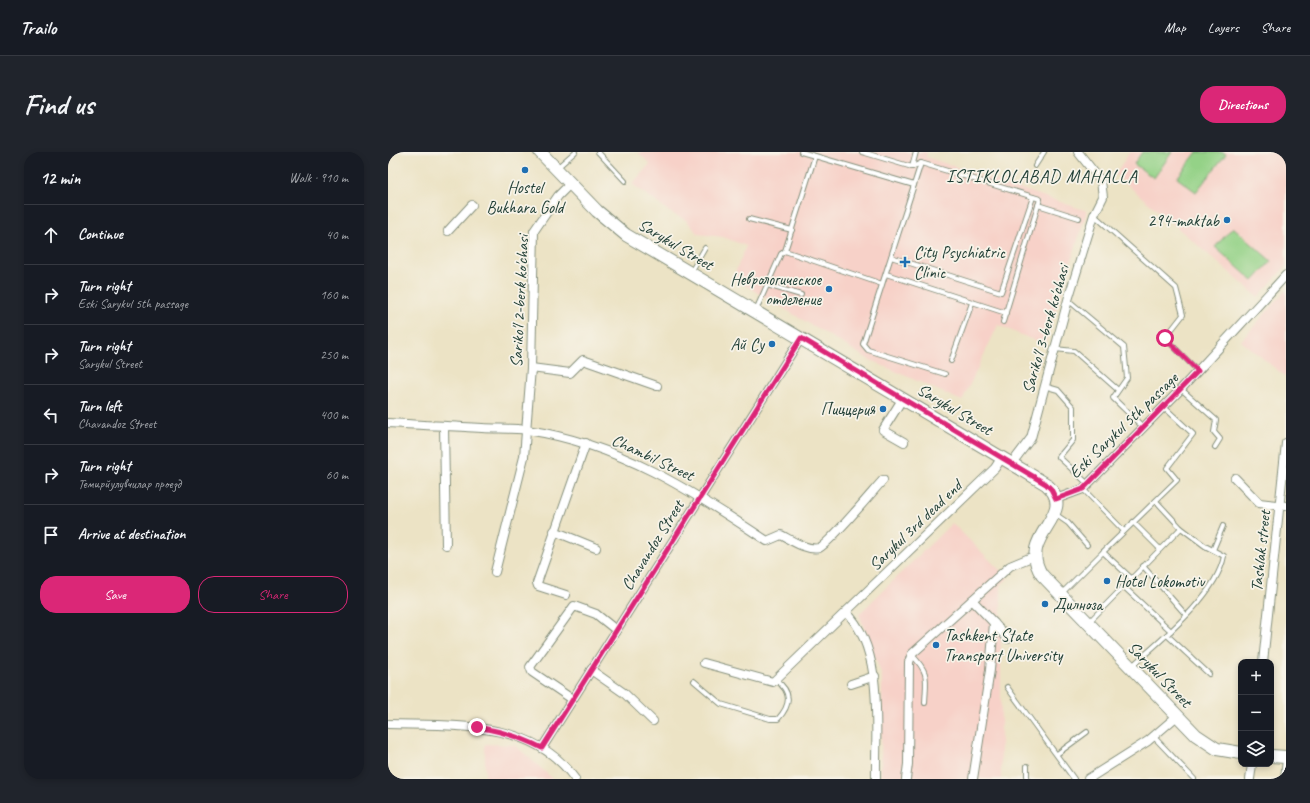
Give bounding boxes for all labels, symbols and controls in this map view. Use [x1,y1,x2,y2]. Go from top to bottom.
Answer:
text: Trailo [20,16,56,40]
text: Map [1164,19,1186,36]
text: Layers [1208,19,1239,36]
text: Share [1261,19,1290,36]
button: Directions [1200,86,1286,123]
text: Find us [24,87,94,122]
marker: Hostel Bukhara Gold [520,165,530,175]
district label: ISTIKLOLABAD MAHALLA [946,165,1138,187]
text: 12 min [40,168,80,189]
text: Walk · 910 m [289,170,348,186]
place label: Hostel Bukhara Gold [486,177,567,218]
place label: 294-maktab [1148,210,1221,231]
street label: Sarykul Street [635,214,719,276]
marker: 294-maktab [1222,215,1232,225]
icon: ahead [40,224,62,246]
text: Continue [78,225,123,244]
text: 40 m [326,227,348,243]
street label: Sariko'l 2-berk ko'chasi [506,232,534,368]
place label: City Psychiatric Clinic [914,242,1006,283]
marker: City Psychiatric Clinic [899,256,911,268]
street label: Sariko'l 3-berk ko'chasi [1017,261,1074,396]
place label: Неврологическое отделение [730,269,822,310]
text: Turn right [78,277,131,296]
icon: right [40,284,62,306]
marker: Неврологическое отделение [824,284,834,294]
text: 160 m [320,287,348,303]
text: Eski Sarykul 5th passage [78,296,188,312]
route start [1156,329,1174,347]
place label: Ай Су [730,334,765,355]
text: Turn right [78,337,131,356]
marker: Ай Су [767,339,777,349]
icon: right [40,344,62,366]
text: 250 m [320,347,348,363]
text: Sarykul Street [78,356,142,372]
street label: Eski Sarykul 5th passage [1064,367,1183,483]
street label: Sarykul Street [914,379,998,441]
text: Turn left [78,397,121,416]
place label: Пиццерия [821,399,876,420]
icon: left [40,404,62,426]
marker: Пиццерия [878,404,888,414]
text: 400 m [320,407,348,423]
text: Chavandoz Street [78,416,156,432]
street label: Chambil Street [608,429,699,487]
text: Turn right [78,457,131,476]
icon: right [40,464,62,486]
text: 60 m [326,467,348,483]
street label: Sarykul 3rd dead end [864,474,968,575]
text: Темирйулувчилар проезд [78,476,181,492]
street label: Chavandoz Street [616,494,690,594]
street label: Tashlak street [1246,507,1275,593]
icon: arrive [40,524,62,546]
text: Arrive at destination [78,525,185,544]
place label: Hotel Lokomotiv [1115,571,1205,592]
button: Save [40,576,190,613]
button: Share [198,576,348,613]
marker: Hotel Lokomotiv [1102,576,1112,586]
place label: Дилноза [1053,594,1104,615]
marker: Дилноза [1040,599,1050,609]
place label: Tashkent State Transport University [944,625,1064,666]
street label: Sarykul Street [1123,637,1198,713]
marker: Tashkent State Transport University [931,640,941,650]
map controls [1238,659,1274,767]
button: + [1238,659,1274,695]
button: − [1238,695,1274,731]
route end [468,718,486,736]
button: layers [1238,731,1274,767]

